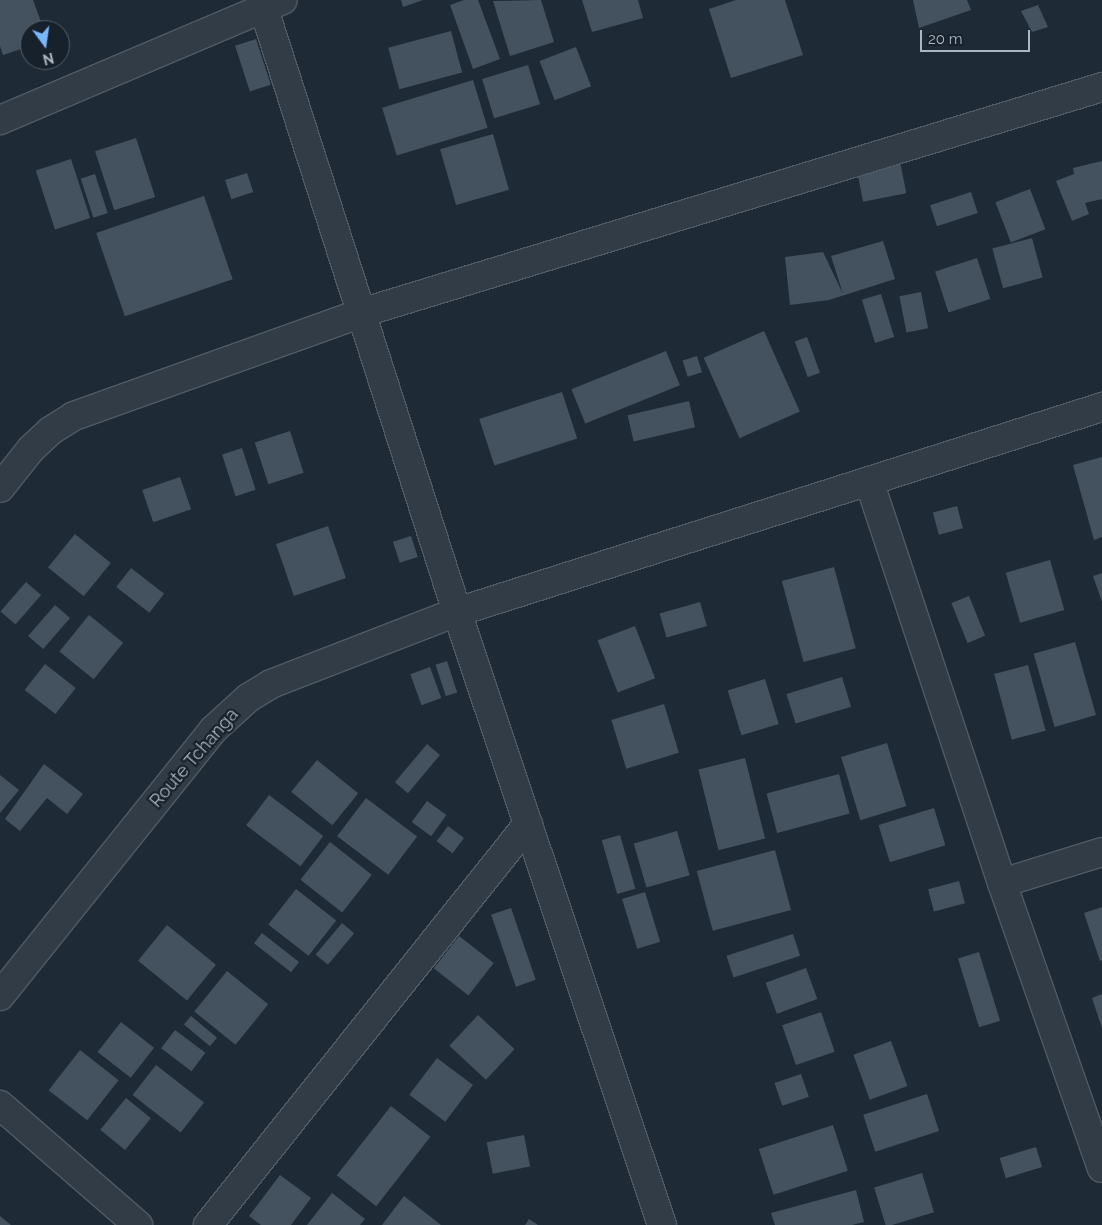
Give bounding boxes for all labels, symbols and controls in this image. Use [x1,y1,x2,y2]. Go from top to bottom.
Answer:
north arrow [20,20,70,70]
scale bar [922,20,1032,52]
text: 20 m [928,30,963,48]
text: N [41,50,56,68]
street label: Route Tchanga [145,704,243,812]

